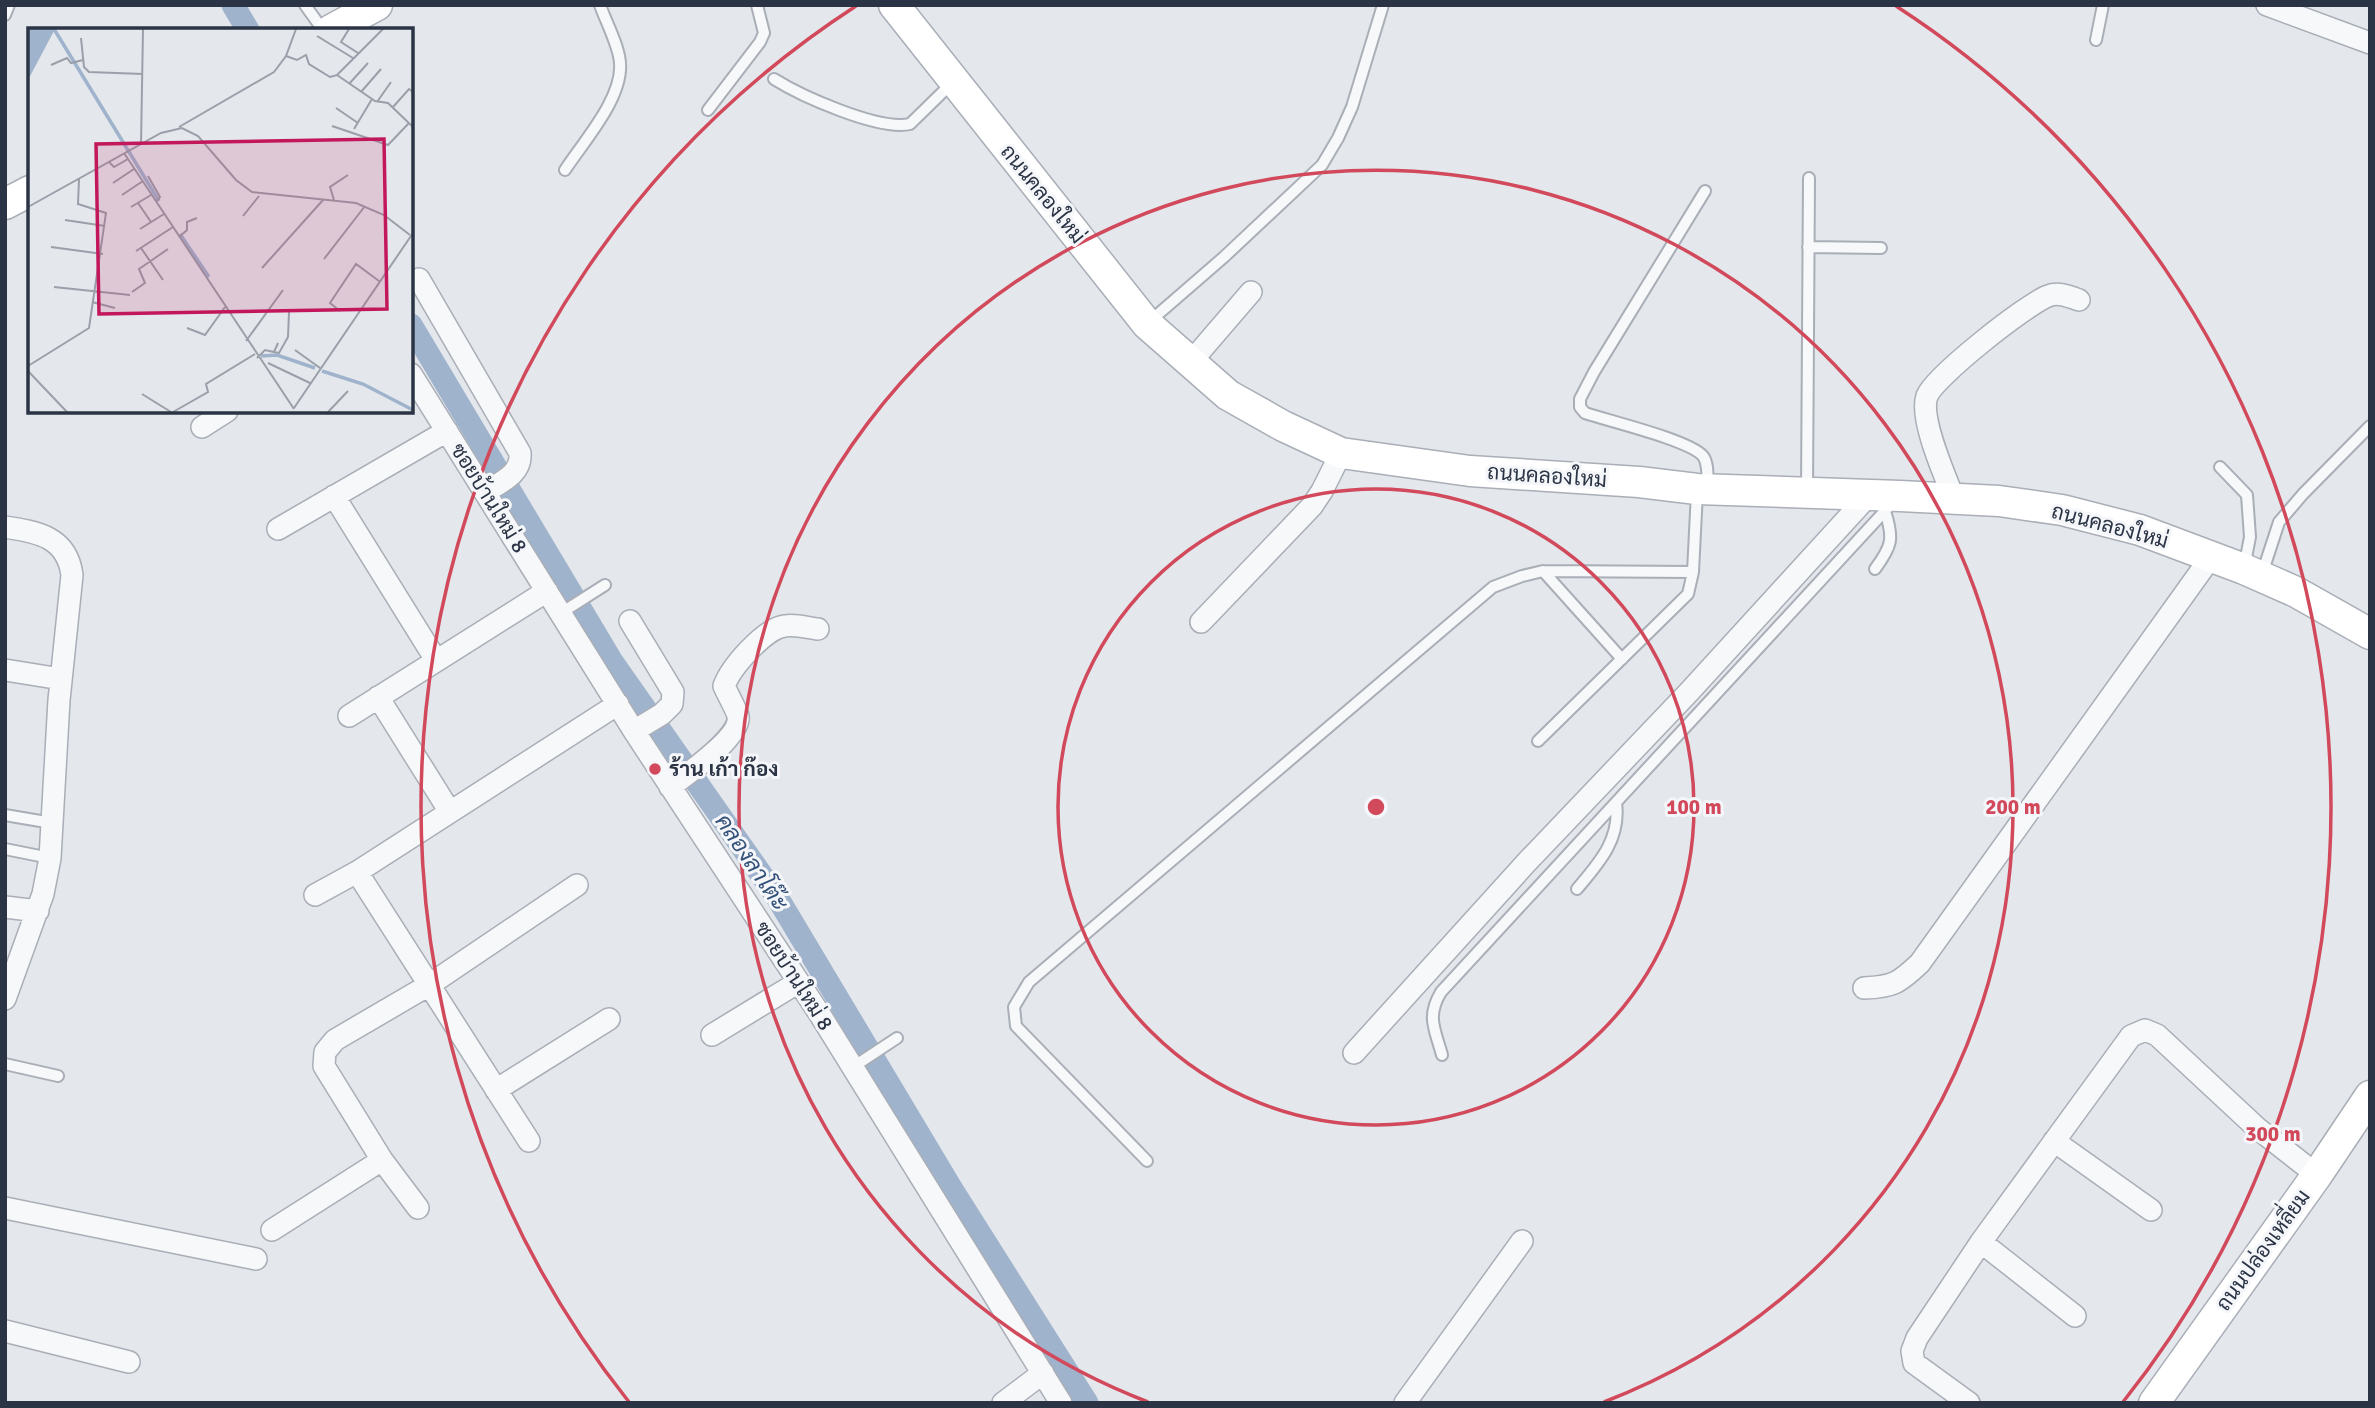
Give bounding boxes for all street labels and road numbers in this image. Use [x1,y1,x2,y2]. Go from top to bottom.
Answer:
street label: ถนนคลองใหม่ [995,139,1091,249]
street label: ซอยบ้านใหม่ 8 [445,438,533,558]
street label: ถนนคลองใหม่ [1486,459,1608,493]
street label: ถนนคลองใหม่ [2049,498,2171,554]
street label: ซอยบ้านใหม่ 8 [749,917,839,1035]
street label: ถนนปล่องเหลี่ยม [2205,1180,2316,1316]

